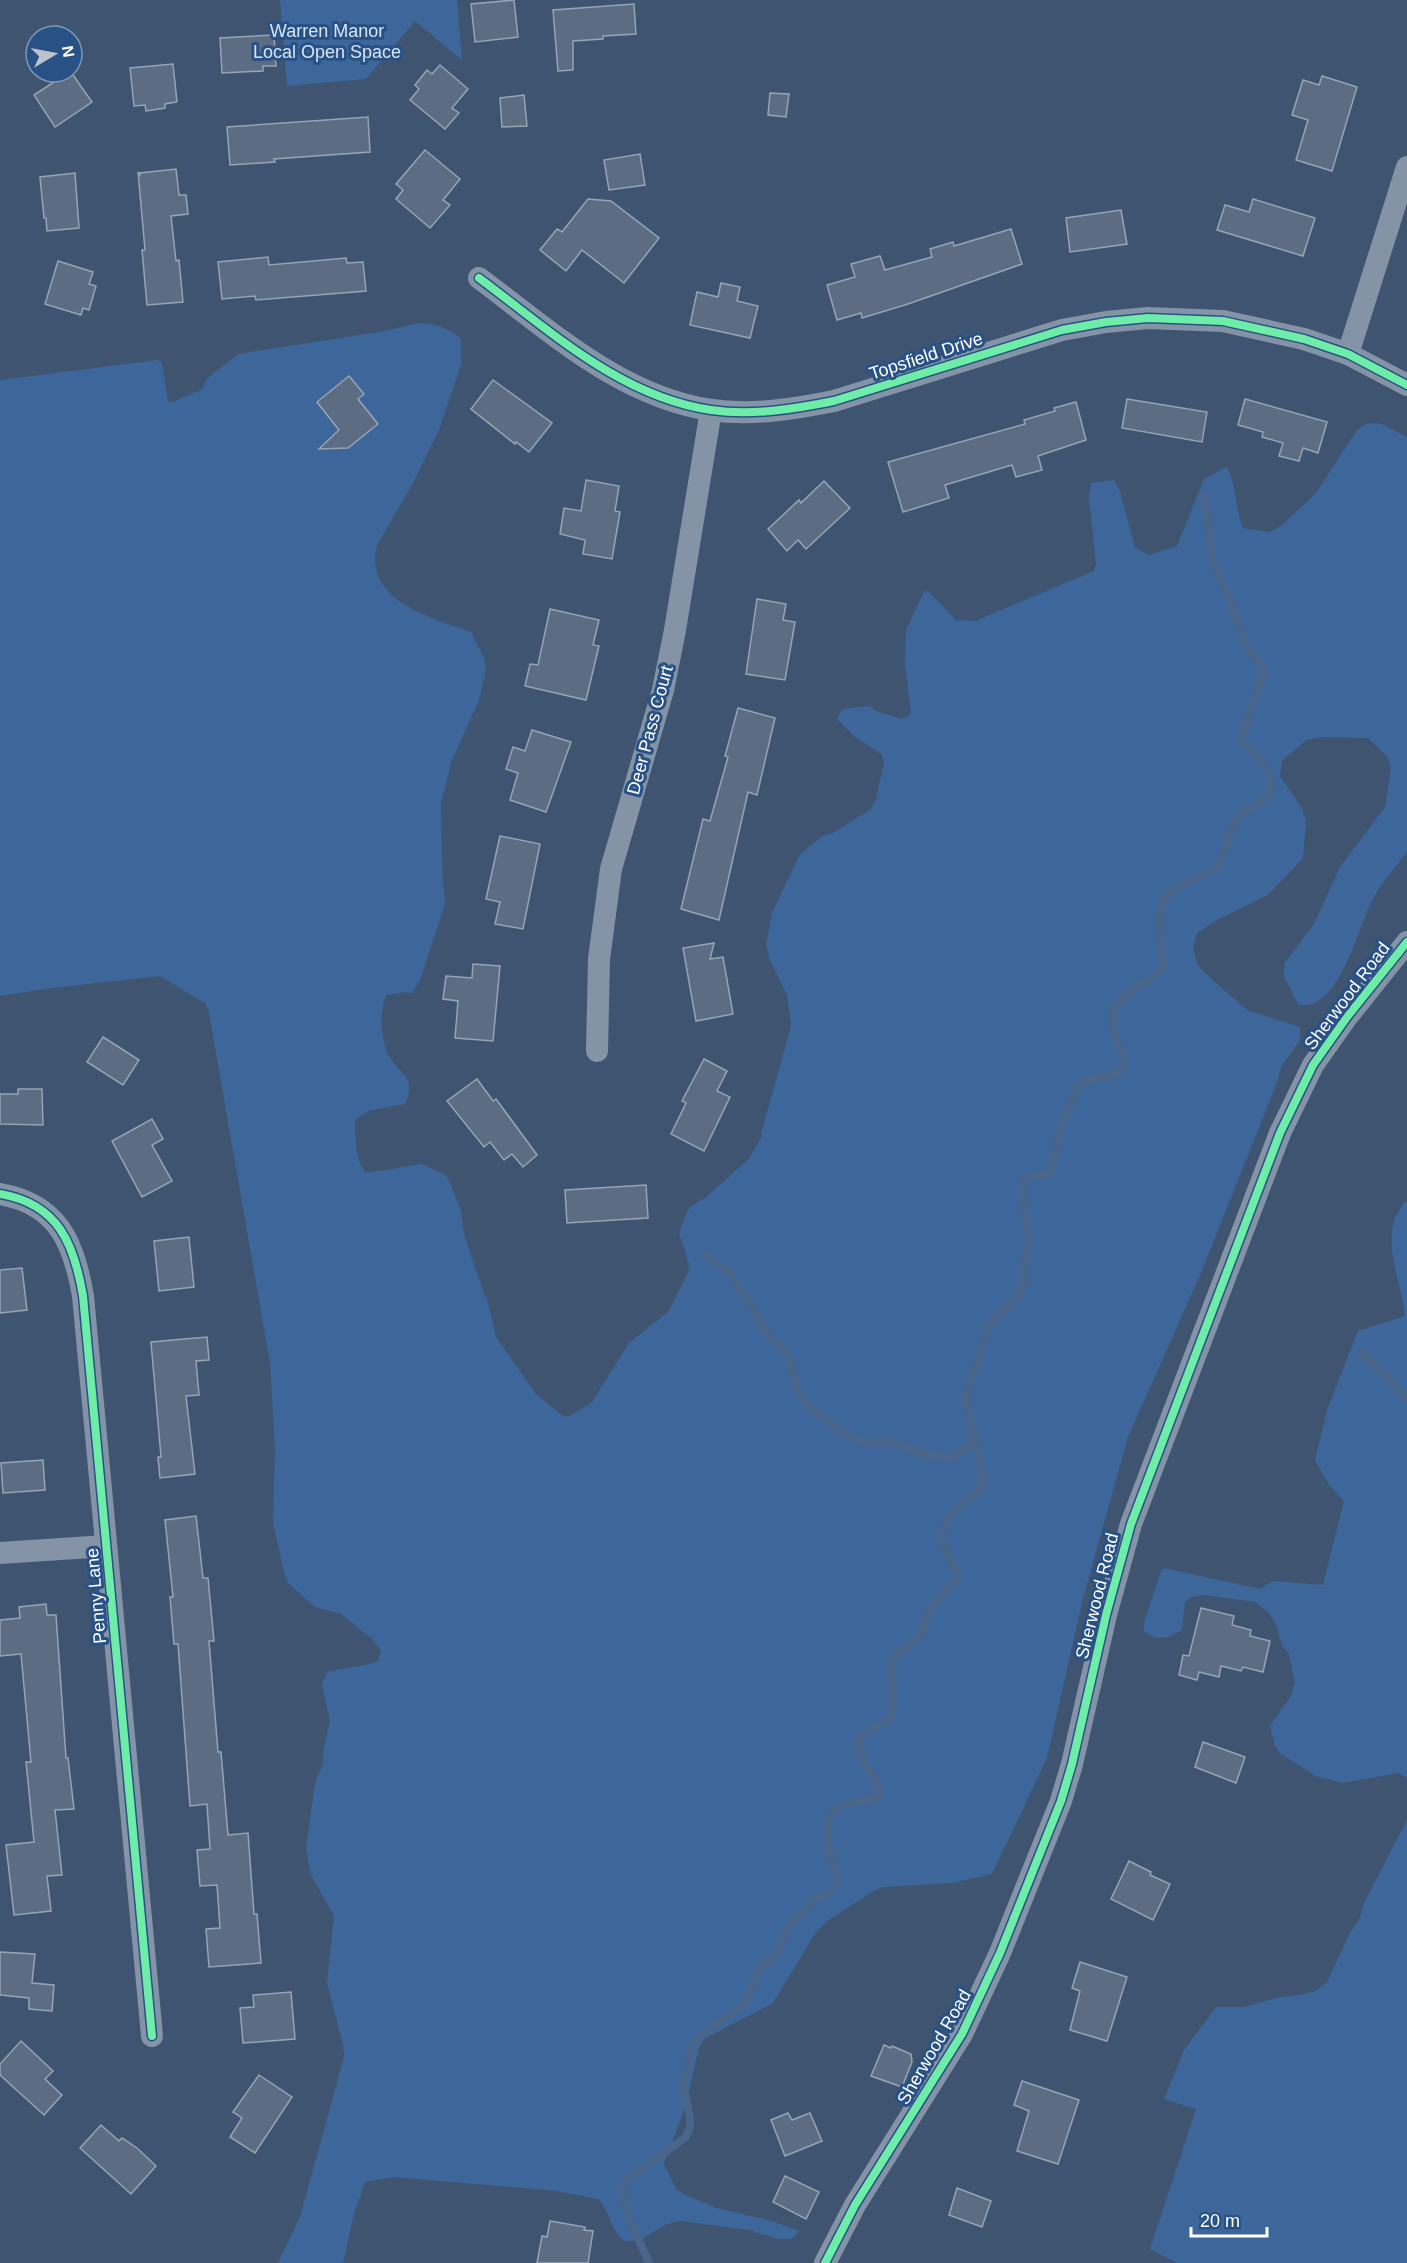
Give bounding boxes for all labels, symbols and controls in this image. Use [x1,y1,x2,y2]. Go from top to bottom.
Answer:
park label: Warren Manor Local Open Space [253,21,401,62]
north arrow [24,24,84,84]
text: N [59,44,78,59]
street label: Topsfield Drive [867,328,985,384]
street label: Deer Pass Court [623,663,677,797]
street label: Sherwood Road [1300,938,1394,1054]
street label: Sherwood Road [1072,1531,1122,1661]
street label: Penny Lane [82,1547,110,1645]
street label: Sherwood Road [893,1986,975,2108]
scale bar [1191,2200,1268,2238]
text: 20 m [1200,2211,1240,2231]

